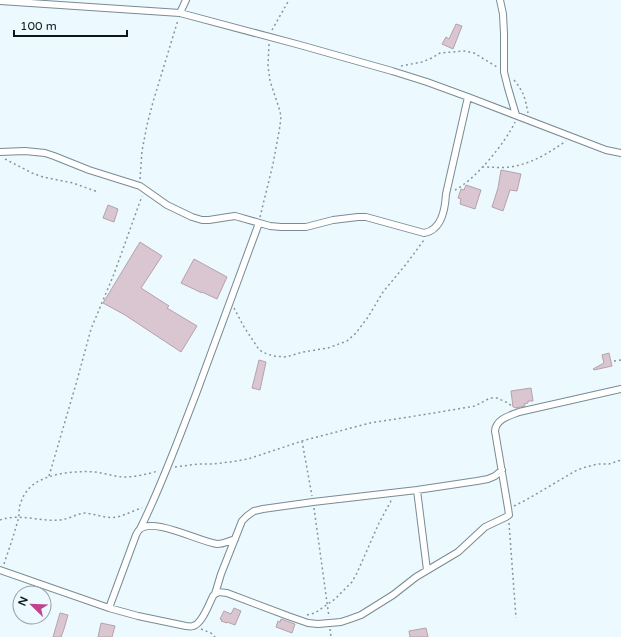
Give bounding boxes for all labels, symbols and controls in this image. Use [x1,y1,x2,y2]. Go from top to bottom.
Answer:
scale bar [14,12,127,38]
text: 100 m [20,19,57,33]
north arrow [12,585,52,625]
text: N [16,595,31,608]

